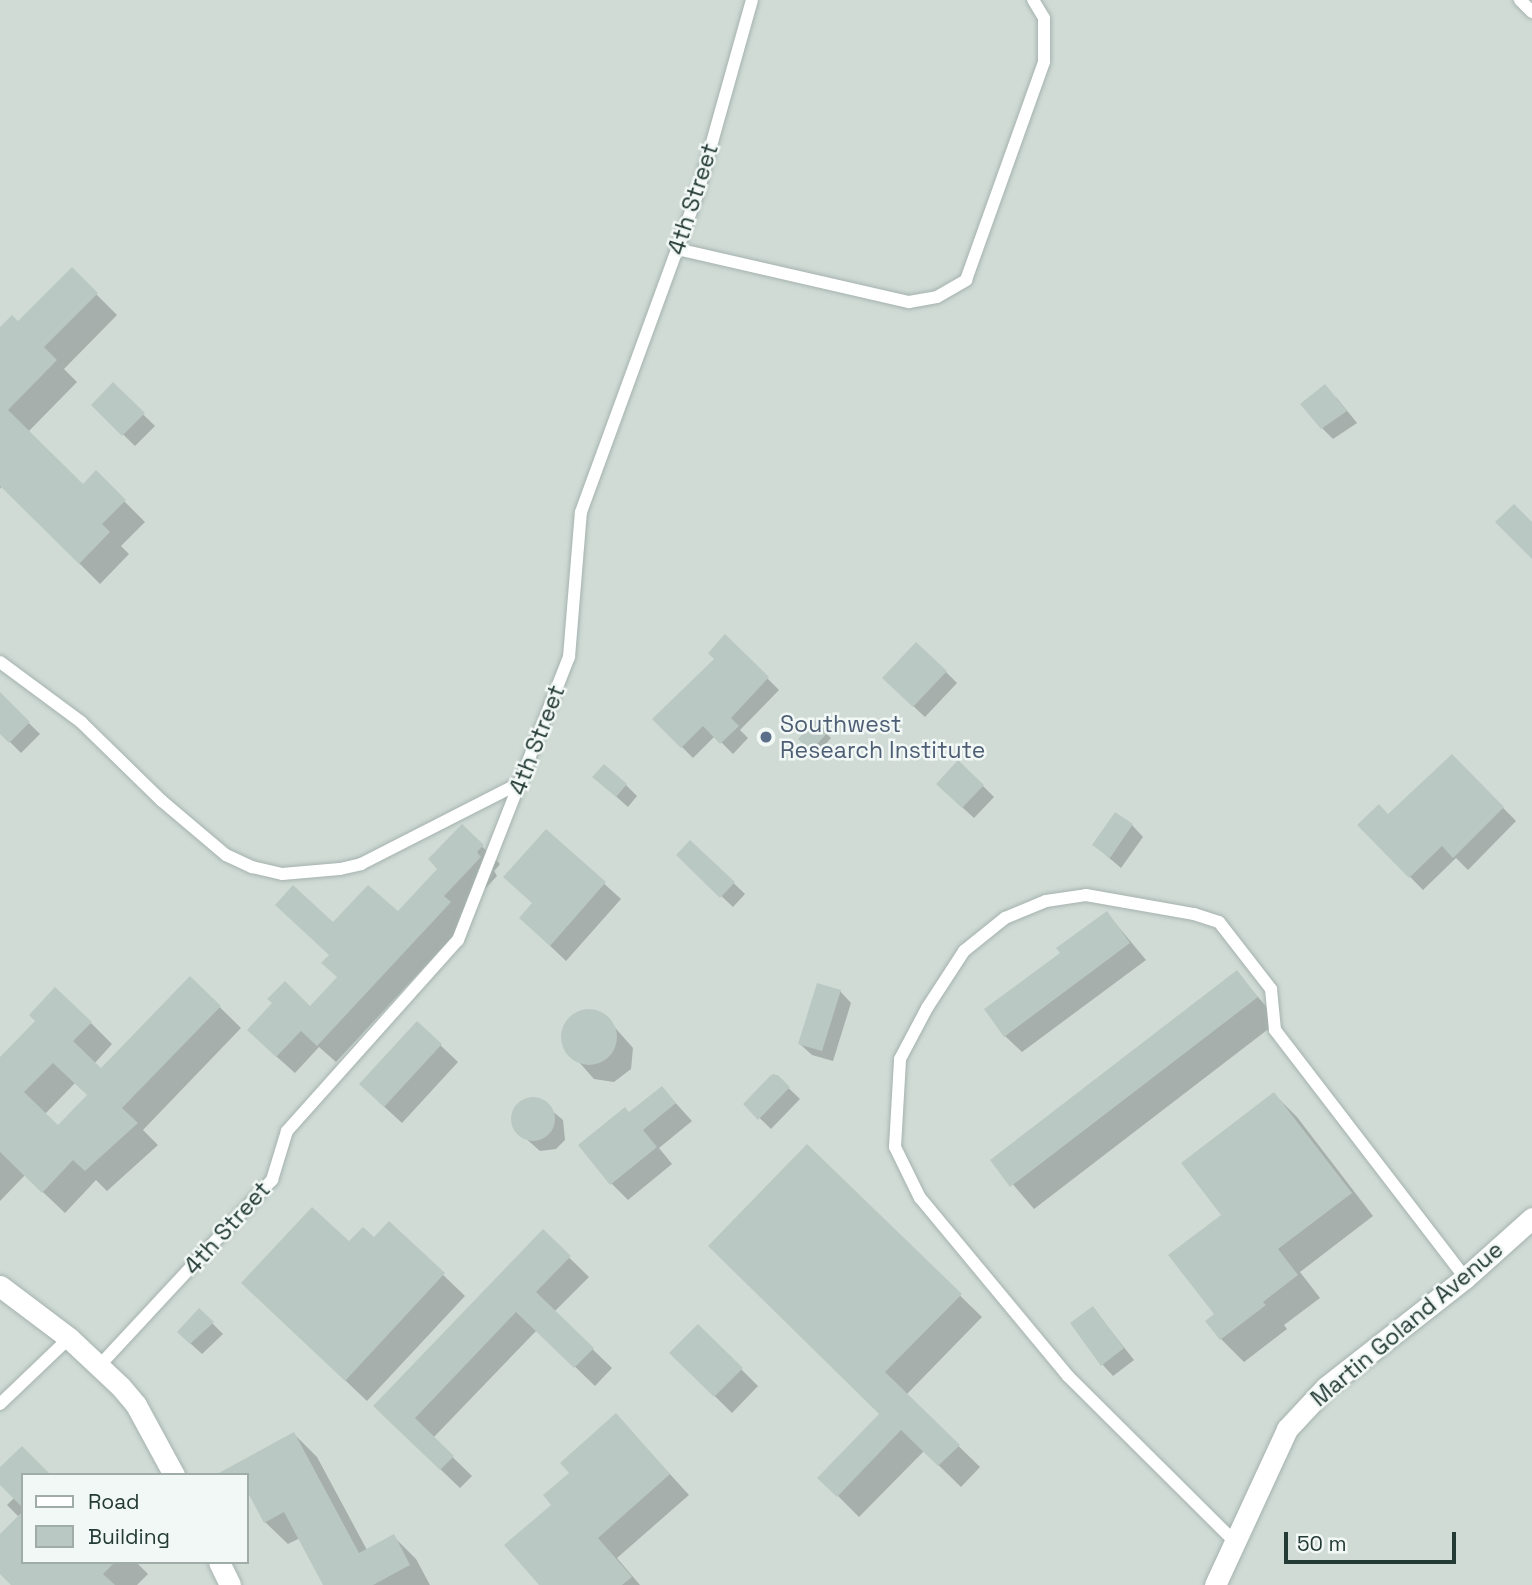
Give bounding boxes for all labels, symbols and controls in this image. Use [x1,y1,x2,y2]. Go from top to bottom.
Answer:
street label: 4th Street [662,140,724,258]
street label: 4th Street [503,681,571,799]
place label: Southwest Research Institute [780,710,985,764]
marker: Southwest Research Institute [758,729,774,745]
street label: 4th Street [178,1176,276,1280]
street label: Martin Goland Avenue [1305,1236,1509,1412]
legend [21,1473,248,1564]
text: Road [88,1488,140,1515]
scale bar [1287,1518,1458,1562]
text: Building [88,1523,170,1550]
text: 50 m [1297,1530,1347,1557]

